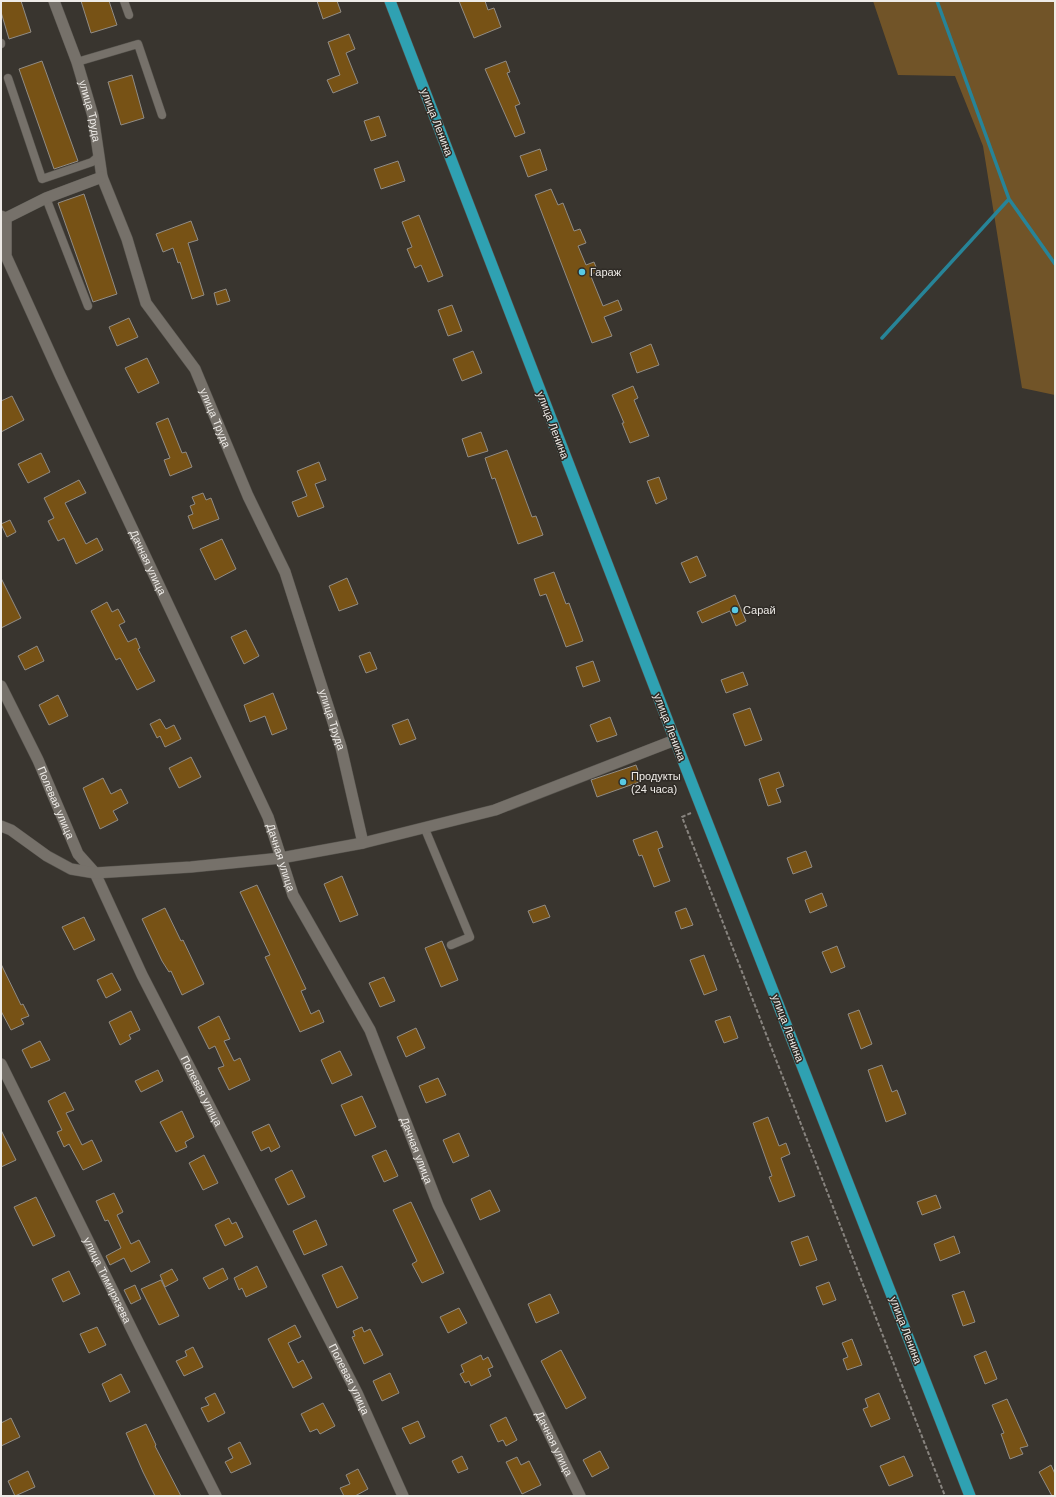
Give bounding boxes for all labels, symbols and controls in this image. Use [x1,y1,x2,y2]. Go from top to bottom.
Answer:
street label: улица Труда [77,79,103,144]
street label: улица Ленина [419,87,456,158]
place label: Гараж [590,266,622,278]
marker: Гараж [577,267,587,277]
street label: улица Труда [198,386,233,450]
street label: улица Ленина [535,390,572,461]
street label: Дачная улица [128,528,169,598]
place label: Сарай [743,604,776,616]
marker: Сарай [730,605,740,615]
street label: улица Труда [317,688,348,752]
street label: улица Ленина [652,692,689,763]
street label: Полевая улица [35,765,77,841]
place label: Продукты (24 часа) [631,770,681,795]
marker: Продукты (24 часа) [618,777,628,787]
street label: Дачная улица [264,822,298,894]
street label: улица Ленина [770,993,807,1064]
street label: Полевая улица [179,1054,225,1129]
street label: Дачная улица [398,1115,435,1186]
street label: улица Тимирязева [81,1235,134,1326]
street label: улица Ленина [888,1295,925,1366]
street label: Полевая улица [327,1342,372,1417]
street label: Дачная улица [534,1409,576,1479]

